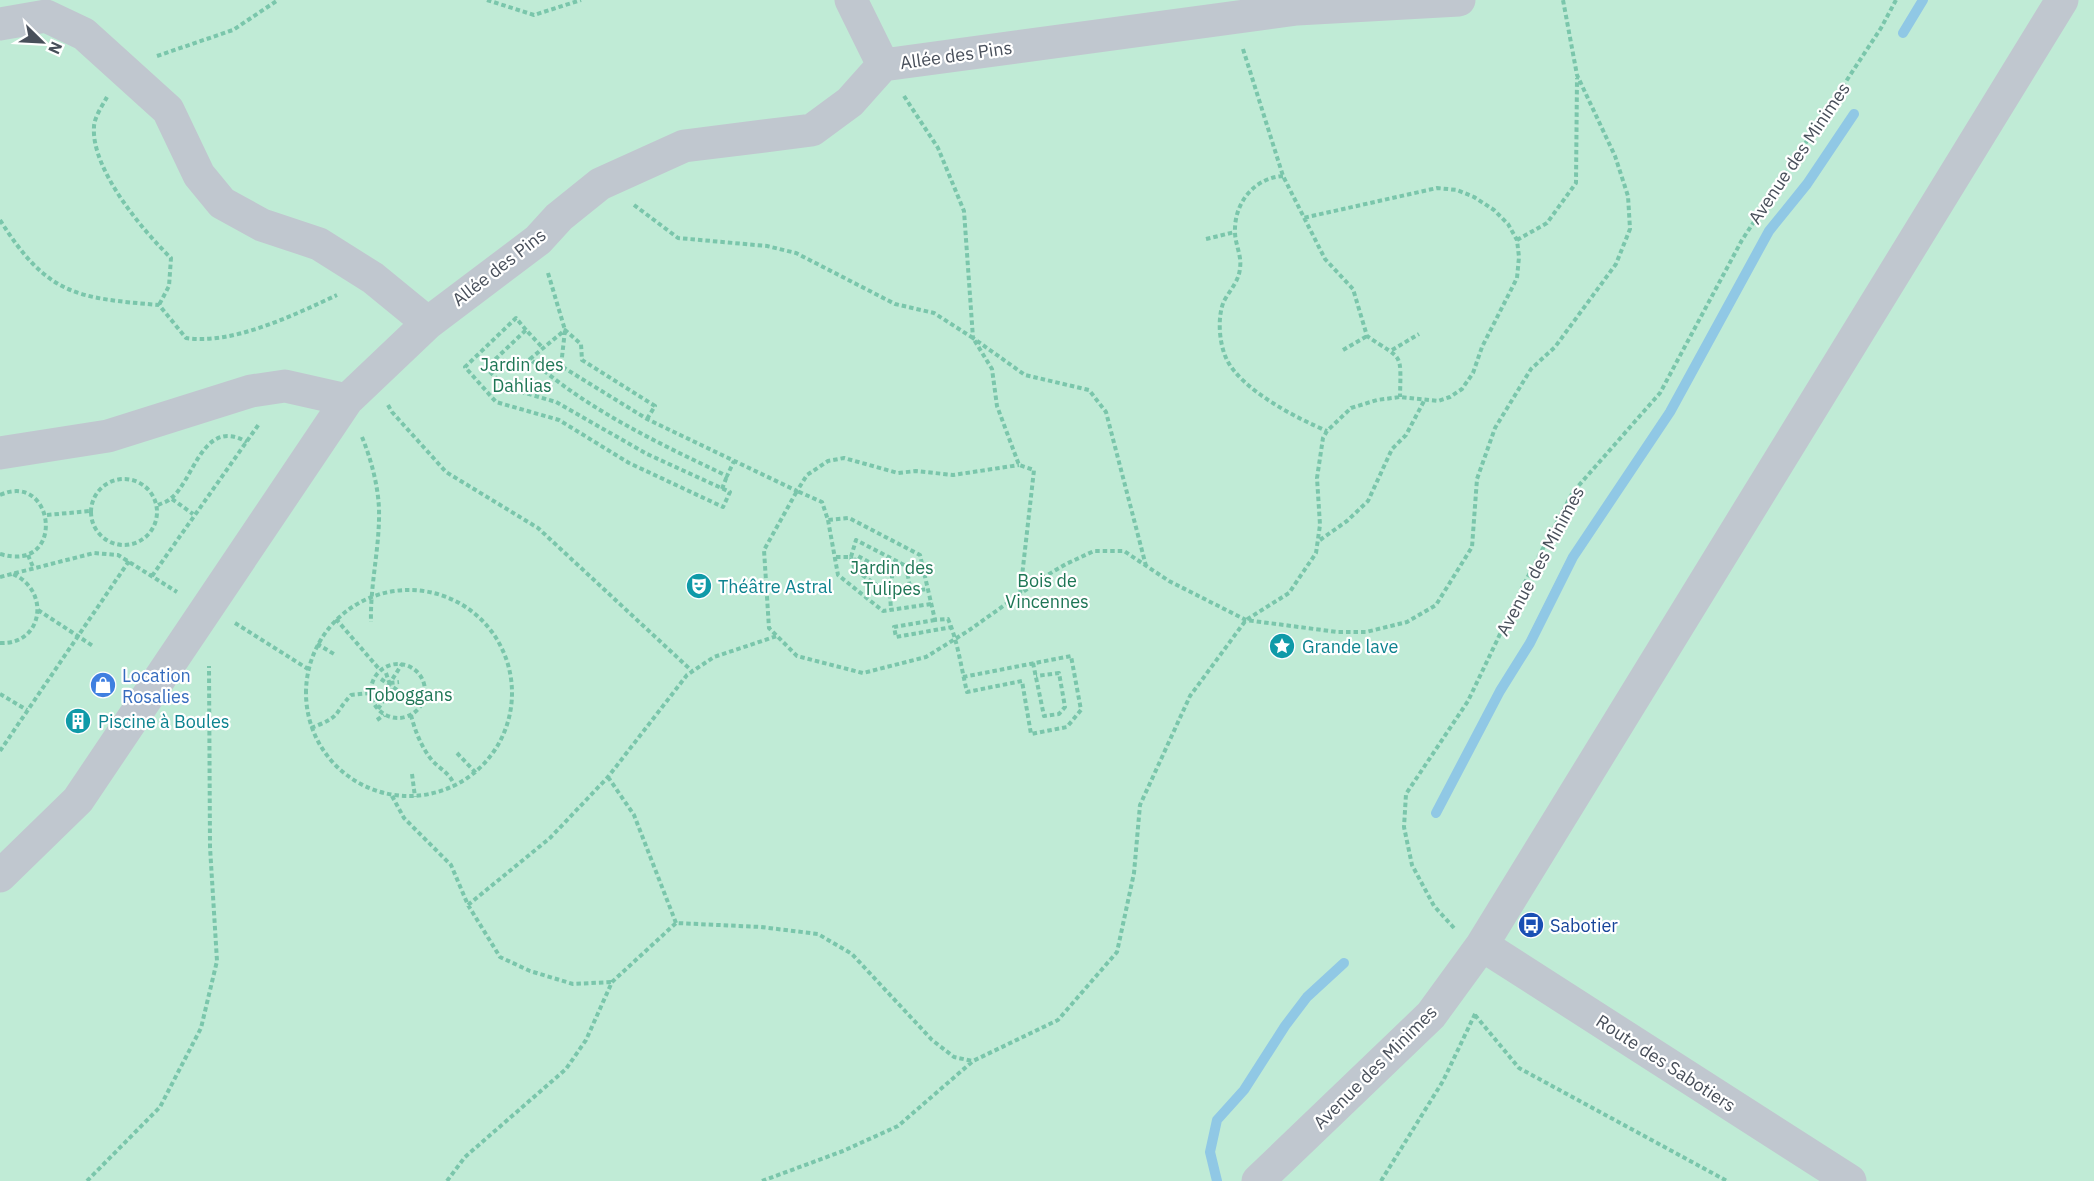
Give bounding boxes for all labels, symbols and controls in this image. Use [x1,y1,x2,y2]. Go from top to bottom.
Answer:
north arrow [12,12,72,72]
street label: Allée des Pins [898,36,1014,74]
text: N [44,39,67,57]
street label: Avenue des Minimes [1743,78,1855,228]
street label: Allée des Pins [447,223,551,311]
park label: Jardin des Dahlias [480,353,564,397]
street label: Avenue des Minimes [1491,482,1589,640]
park label: Jardin des Tulipes [850,556,934,600]
park label: Bois de Vincennes [1005,569,1089,613]
theatre icon: Théâtre Astral [684,571,714,601]
place label: Théâtre Astral [718,575,833,598]
place icon: Grande lave [1267,631,1297,661]
place label: Grande lave [1302,635,1399,658]
place label: Location Rosalies [122,664,191,708]
shop icon: Location Rosalies [88,670,118,700]
park label: Toboggans [365,683,453,706]
building icon: Piscine à Boules [63,706,93,736]
place label: Piscine à Boules [98,710,230,733]
bus stop icon: Sabotier [1516,910,1546,940]
place label: Sabotier [1550,914,1618,937]
street label: Avenue des Minimes [1308,1000,1442,1134]
street label: Route des Sabotiers [1592,1009,1740,1117]

